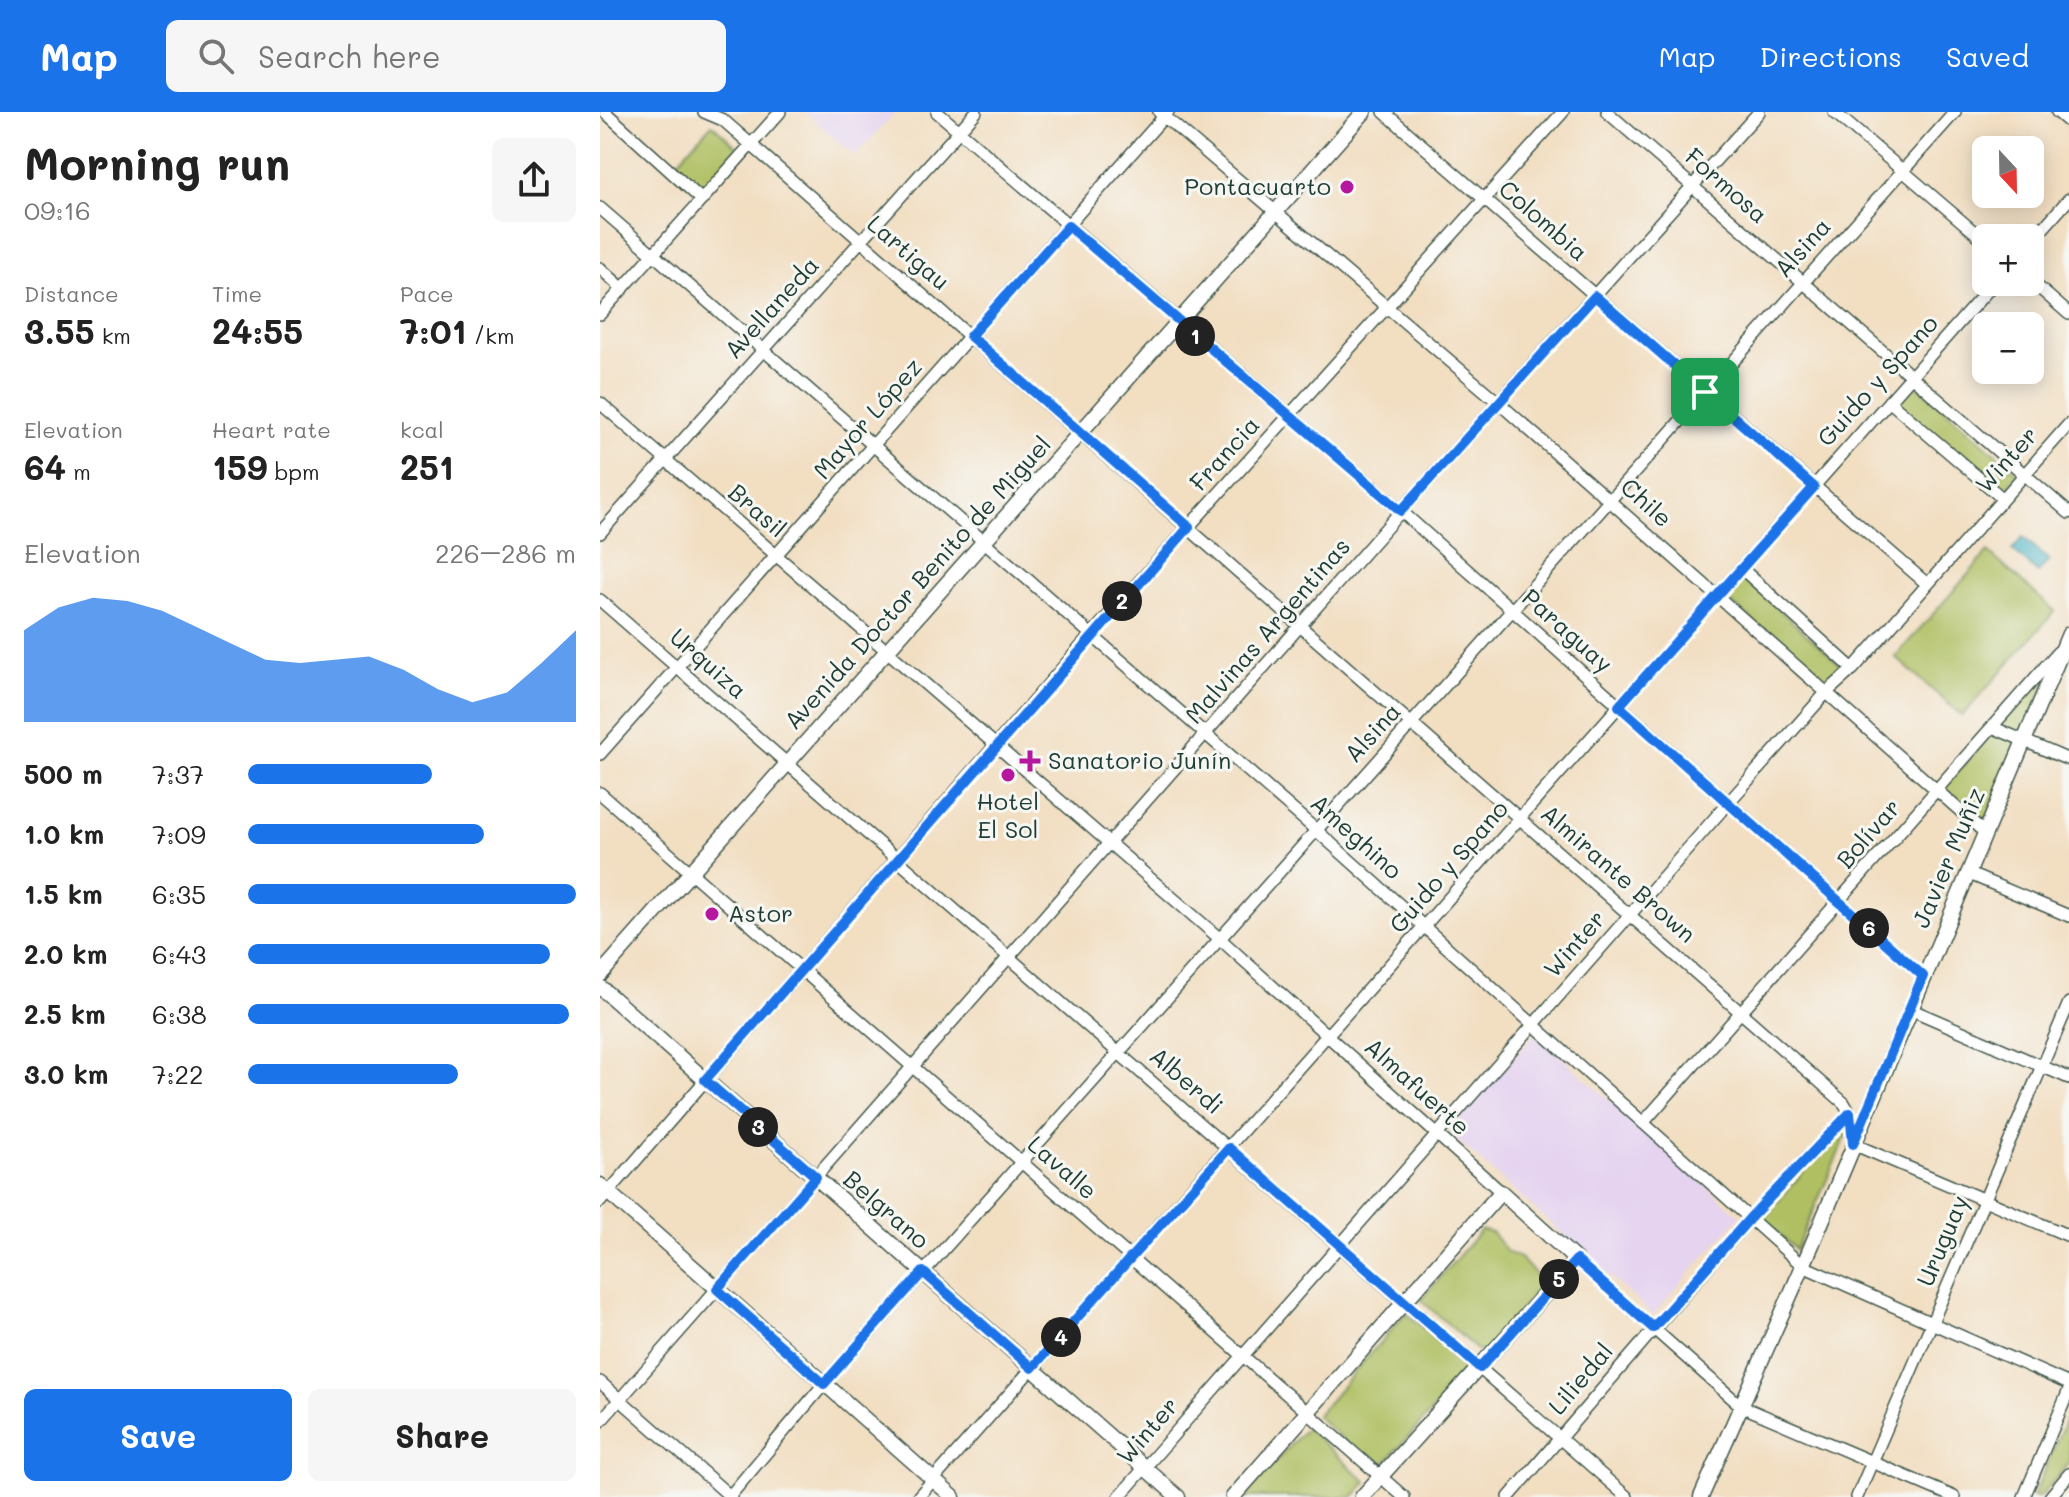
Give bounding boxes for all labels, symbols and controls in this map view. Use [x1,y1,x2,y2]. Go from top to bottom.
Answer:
search box [166,20,726,92]
text: Map [40,31,118,81]
icon: search [194,34,238,78]
text: Search here [258,36,441,76]
text: Map [1659,38,1716,74]
text: Directions [1760,38,1902,74]
text: Saved [1946,38,2029,74]
text: Morning run [24,134,290,191]
north arrow [1972,136,2044,208]
map controls [1972,136,2044,384]
button: share [492,138,576,222]
street label: Formosa [1679,140,1775,229]
place label: Pontacuarto [1184,170,1331,201]
street label: Colombia [1493,173,1595,267]
marker: Pontacuarto [1338,178,1356,196]
text: 09:16 [24,193,91,227]
street label: Lartigau [861,208,957,296]
street label: Alsina [1767,211,1837,283]
button: + [1972,224,2044,296]
street label: Avellaneda [717,249,825,365]
text: Distance [24,279,119,308]
text: Time [212,279,262,308]
text: Pace [400,279,454,308]
text: 3.55 [24,308,95,353]
text: 24:55 [212,308,303,353]
text: 7:01 [400,308,467,353]
street label: Guido y Spano [1810,308,1944,452]
button: − [1972,312,2044,384]
pin: 1 [1175,316,1215,356]
text: km [95,321,131,350]
text: /km [467,321,514,350]
text: 1 [1190,321,1200,350]
street label: Mayor López [806,351,928,485]
pin [1671,358,1739,426]
icon: arrive [1683,370,1727,414]
street label: Francia [1182,409,1266,497]
text: Elevation [24,415,123,444]
text: Heart rate [212,415,331,444]
text: kcal [400,415,444,444]
street label: Winter [1968,419,2044,499]
street label: Avenida Doctor Benito de Miguel [777,429,1057,735]
text: 64 [24,444,66,489]
text: 159 [212,444,267,489]
text: 251 [400,444,454,489]
text: m [66,457,91,486]
text: bpm [267,457,320,486]
street label: Chile [1615,471,1679,533]
street label: Brasil [723,476,793,544]
street label: Malvinas Argentinas [1178,531,1356,729]
text: Elevation [24,536,141,570]
text: 226–286 m [435,536,576,570]
pin: 2 [1102,581,1142,621]
street label: Paraguay [1516,581,1620,679]
text: 2 [1116,586,1128,615]
street label: Urquiza [664,621,754,705]
street label: Alsina [1337,696,1407,768]
place label: Sanatorio Junín [1048,744,1231,775]
marker: Sanatorio Junín [1019,750,1041,772]
text: 500 m [24,757,103,791]
text: 7:37 [152,757,204,791]
marker: Hotel El Sol [999,766,1017,784]
street label: Javier Muñiz [1904,783,1991,932]
place label: Hotel El Sol [977,785,1039,844]
street label: Ameghino [1305,787,1409,885]
street label: Bolívar [1829,792,1907,874]
street label: Guido y Spano [1382,793,1514,939]
street label: Almirante Brown [1535,797,1703,949]
text: 1.0 km [24,817,104,851]
text: 7:09 [152,817,206,851]
text: 1.5 km [24,877,103,911]
text: 6:35 [152,877,206,911]
place label: Astor [728,897,793,928]
street label: Winter [1536,903,1612,983]
marker: Astor [703,905,721,923]
pin: 6 [1849,908,1889,948]
text: 6 [1862,913,1876,942]
text: 2.0 km [24,937,107,971]
text: 6:43 [152,937,206,971]
text: 2.5 km [24,997,106,1031]
text: 6:38 [152,997,207,1031]
street label: Almafuerte [1359,1030,1477,1141]
street label: Alberdi [1144,1040,1230,1120]
text: 3.0 km [24,1057,108,1091]
text: 7:22 [152,1057,203,1091]
pin: 3 [738,1107,778,1147]
text: 3 [751,1112,765,1141]
street label: Lavalle [1022,1128,1104,1206]
street label: Belgrano [837,1163,936,1255]
street label: Uruguay [1909,1190,1975,1291]
pin: 5 [1539,1259,1579,1299]
text: 5 [1553,1264,1565,1293]
pin: 4 [1041,1317,1081,1357]
text: 4 [1054,1322,1068,1351]
street label: Liliedal [1541,1336,1619,1420]
button: Save [24,1389,292,1481]
button: Share [308,1389,576,1481]
street label: Winter [1109,1390,1185,1470]

